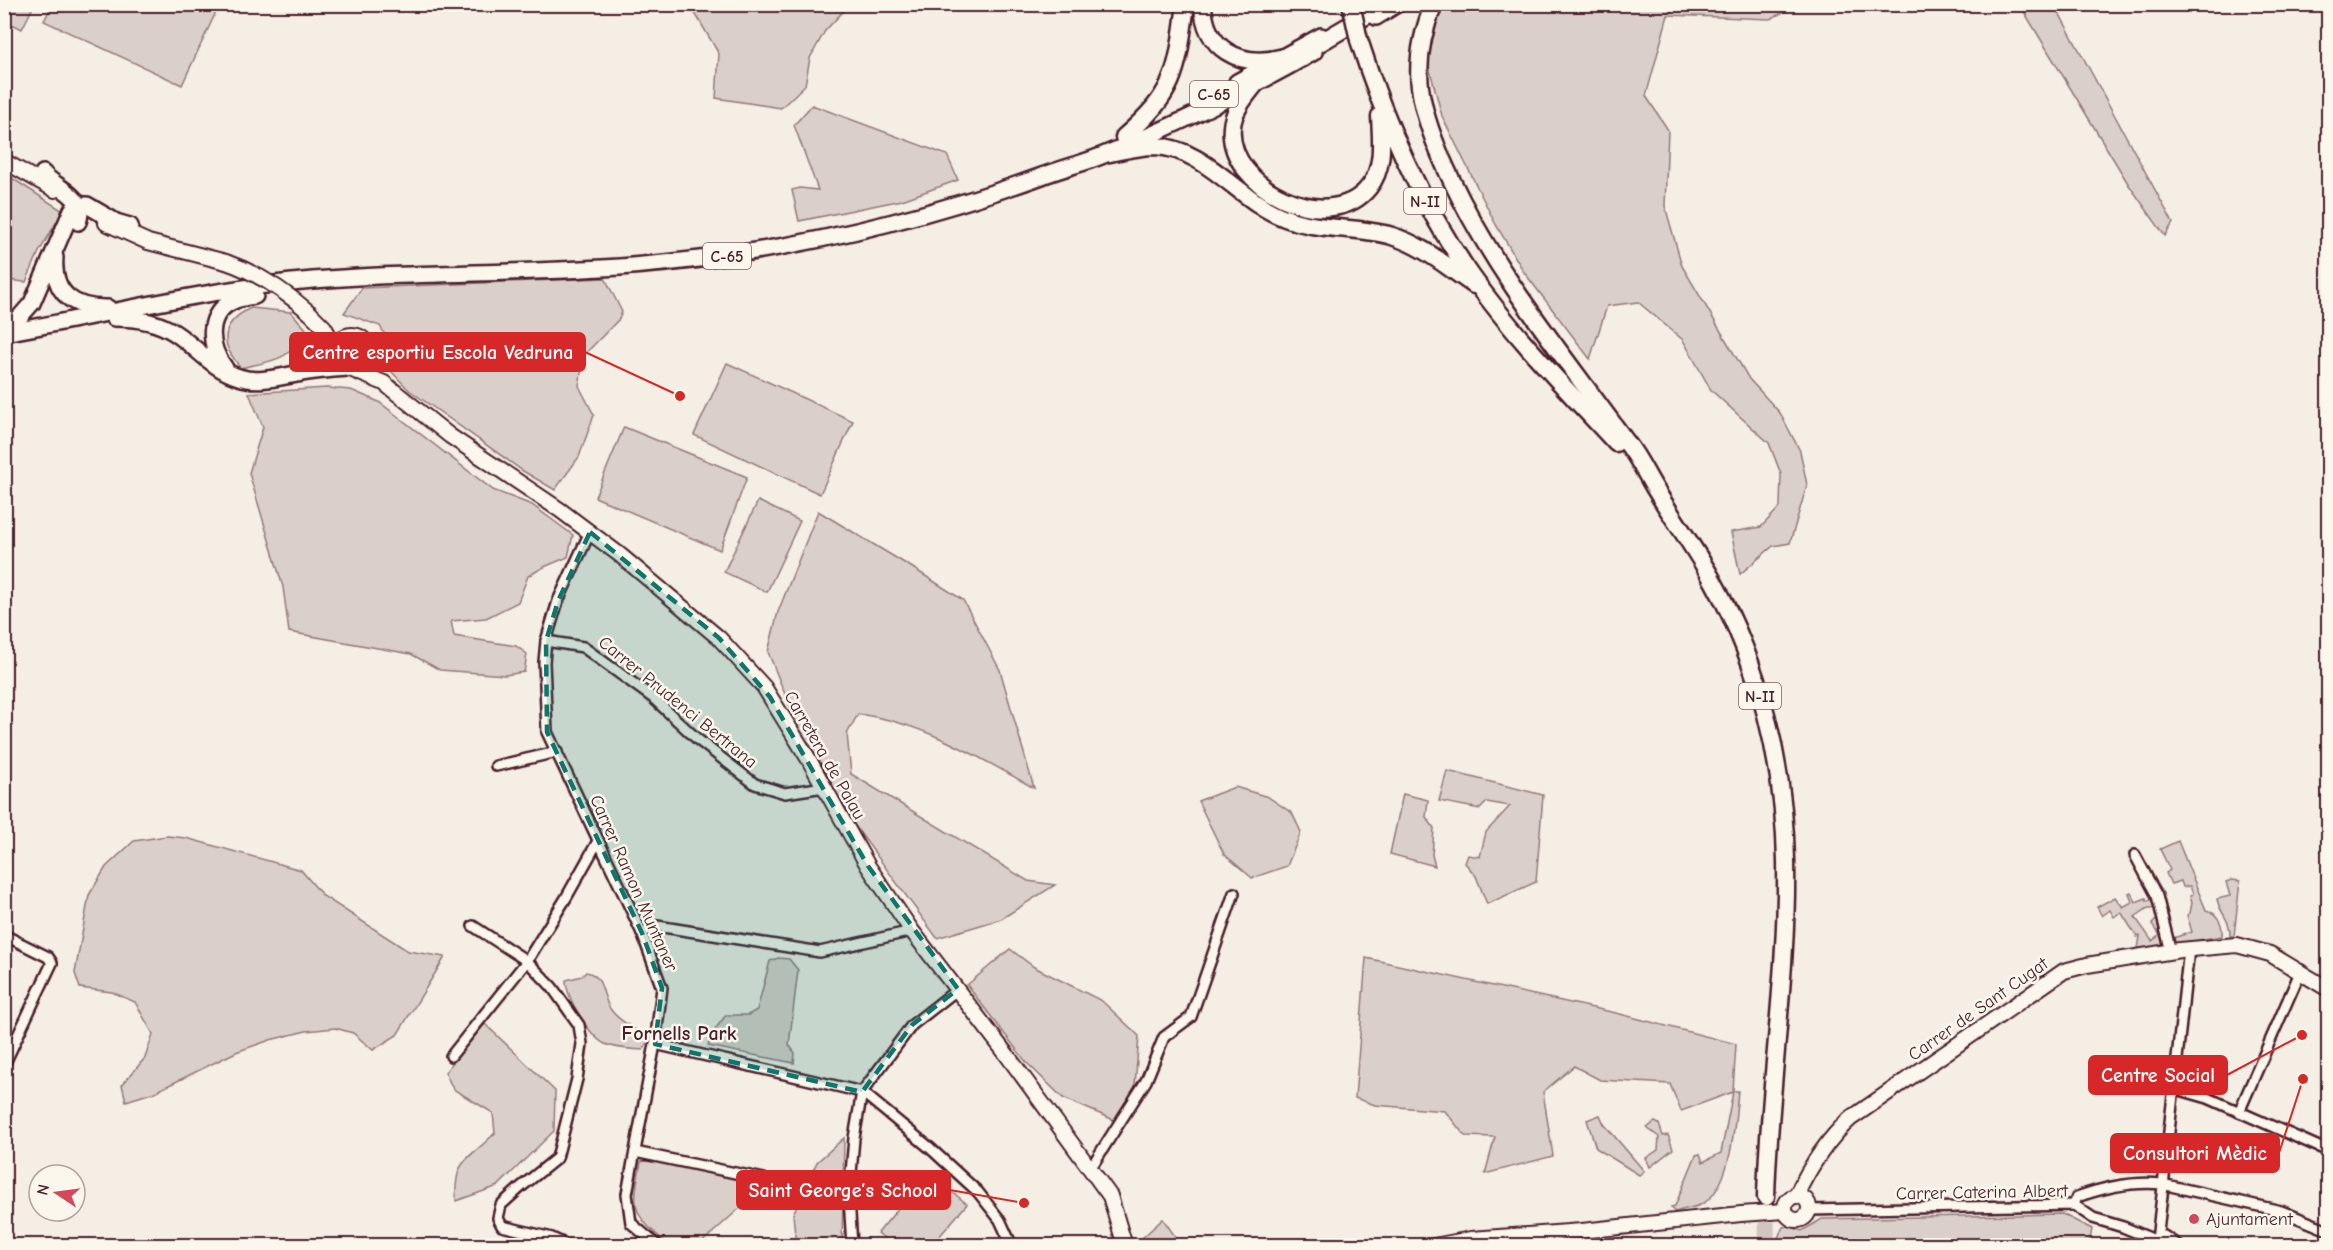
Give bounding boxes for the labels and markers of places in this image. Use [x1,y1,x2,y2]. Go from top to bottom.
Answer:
callout: Centre esportiu Escola Vedruna [290,333,585,371]
callout: Centre Social [2089,1056,2227,1094]
callout: Consultori Mèdic [2111,1134,2279,1172]
callout: Saint George’s School [737,1171,950,1209]
place label: Ajuntament [2206,1209,2294,1230]
marker: Ajuntament [2187,1212,2201,1226]

